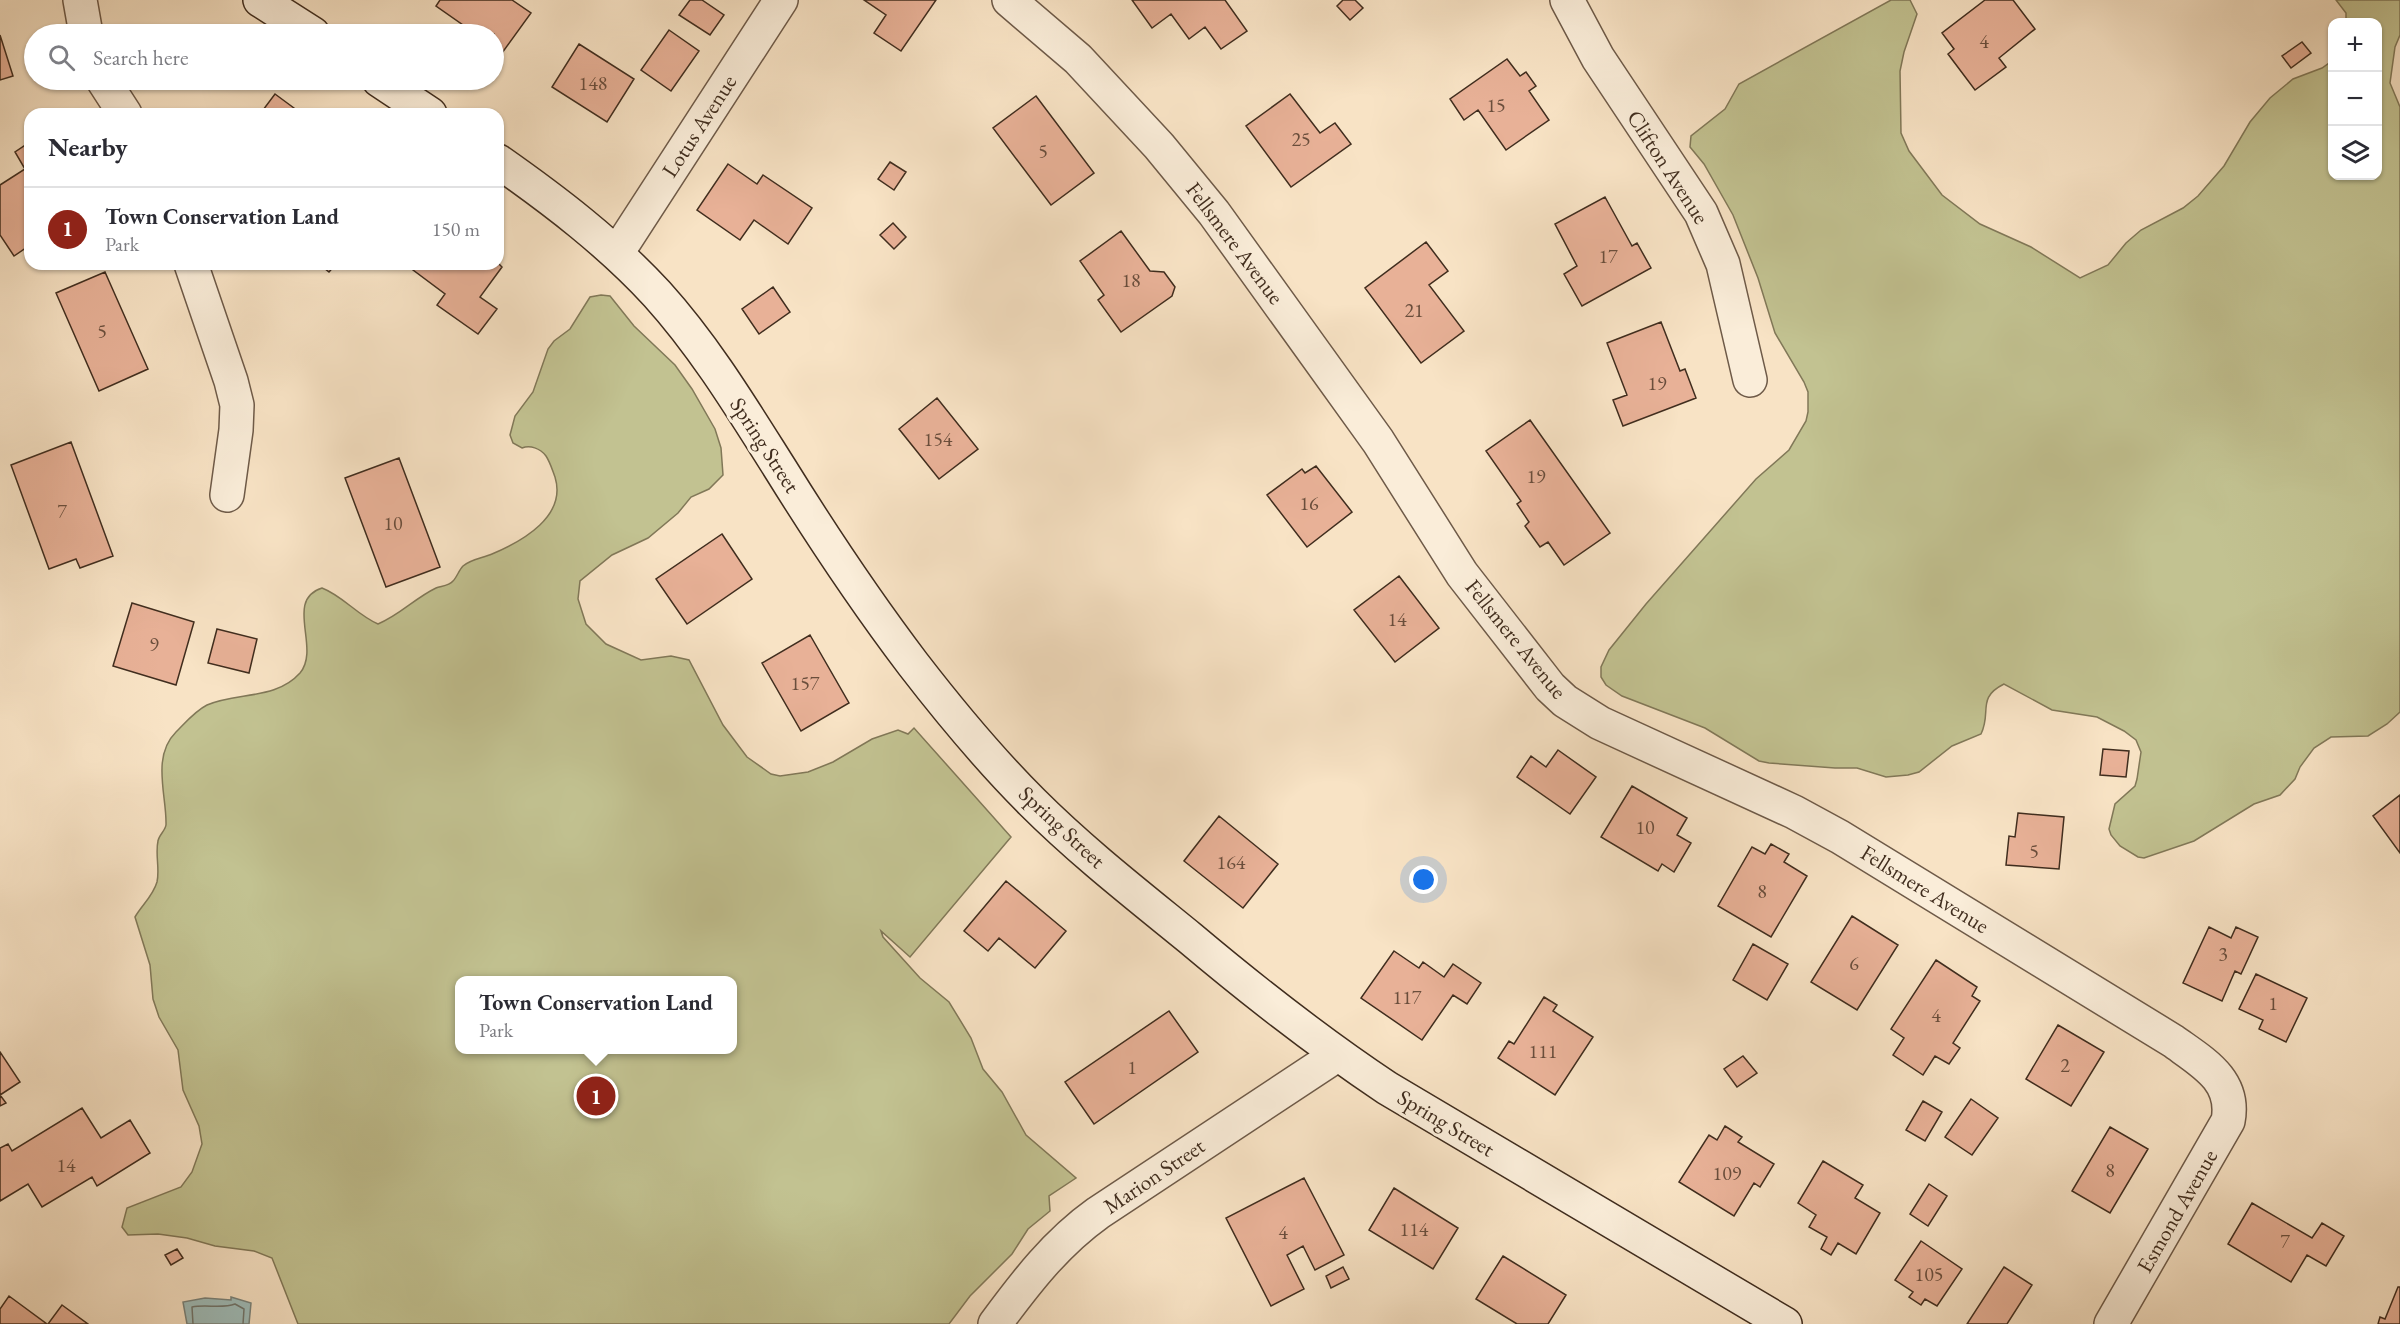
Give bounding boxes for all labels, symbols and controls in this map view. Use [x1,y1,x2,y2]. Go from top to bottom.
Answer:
map controls [2328,18,2382,180]
button: + [2328,18,2382,72]
search box [24,24,504,90]
house number: 4 [1979,28,1989,54]
icon: search [45,41,78,74]
text: Search here [93,43,188,72]
street label: Lotus Avenue [655,69,743,183]
house number: 148 [579,70,607,96]
button: − [2328,72,2382,126]
house number: 15 [1486,92,1506,118]
street label: Clifton Avenue [1620,104,1716,230]
house number: 25 [1291,126,1311,152]
button: layers [2328,126,2382,180]
text: Nearby [48,130,128,164]
house number: 5 [1038,138,1048,164]
street label: Fellsmere Avenue [1179,176,1291,310]
text: Town Conservation Land [105,202,339,231]
text: 1 [62,216,73,242]
text: 150 m [432,216,480,242]
text: Park [105,231,139,257]
house number: 17 [1598,243,1618,269]
house number: 18 [1121,267,1141,293]
house number: 21 [1404,297,1424,323]
house number: 5 [97,318,107,344]
house number: 19 [1647,370,1667,396]
street label: Spring Street [723,392,807,498]
house number: 154 [924,426,953,452]
house number: 19 [1526,463,1546,489]
house number: 16 [1299,490,1319,516]
house number: 7 [57,498,67,524]
house number: 10 [383,510,403,536]
street label: Fellsmere Avenue [1459,573,1573,705]
house number: 14 [1387,606,1407,632]
house number: 9 [149,631,159,657]
house number: 157 [791,670,820,696]
street label: Spring Street [1013,779,1112,875]
house number: 10 [1635,814,1655,840]
street label: Fellsmere Avenue [1855,838,1995,940]
house number: 5 [2029,838,2039,864]
house number: 164 [1217,849,1246,875]
your location [1409,865,1438,894]
house number: 8 [1757,878,1767,904]
house number: 3 [2218,941,2228,967]
house number: 6 [1849,950,1859,976]
popup [455,976,737,1054]
house number: 117 [1393,984,1422,1010]
text: Town Conservation Land [479,988,713,1017]
house number: 1 [2268,990,2278,1016]
house number: 4 [1931,1002,1941,1028]
text: Park [479,1017,513,1043]
house number: 111 [1529,1038,1557,1064]
house number: 2 [2060,1052,2070,1078]
house number: 1 [1127,1054,1137,1080]
pin: 1 [576,1074,616,1118]
street label: Spring Street [1392,1083,1500,1163]
street label: Marion Street [1098,1131,1210,1220]
street label: Esmond Avenue [2130,1144,2224,1278]
house number: 14 [56,1152,76,1178]
house number: 8 [2105,1157,2115,1183]
house number: 109 [1713,1160,1742,1186]
house number: 114 [1400,1216,1429,1242]
house number: 4 [1278,1219,1288,1245]
house number: 7 [2280,1228,2290,1254]
house number: 105 [1915,1261,1943,1287]

